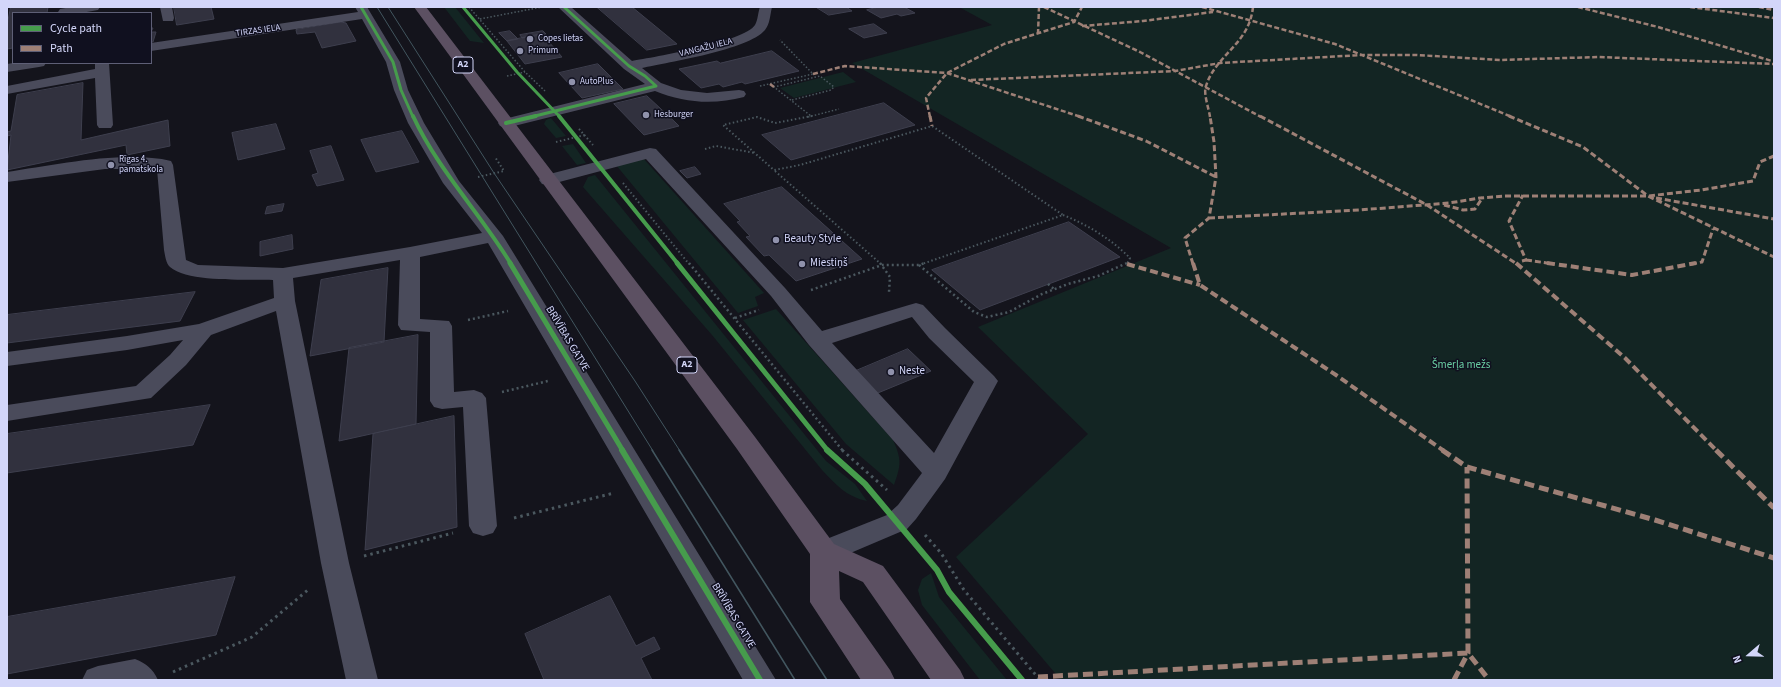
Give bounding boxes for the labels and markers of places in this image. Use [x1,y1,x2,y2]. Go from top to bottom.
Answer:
marker: Copes lietas [525,34,535,44]
place label: Copes lietas [538,34,583,44]
marker: Primum [515,46,525,56]
place label: Primum [528,46,558,56]
marker: AutoPlus [567,77,577,87]
place label: AutoPlus [580,77,614,87]
marker: Hesburger [641,110,651,120]
place label: Hesburger [654,110,693,120]
place label: Rīgas 4. pamatskola [119,155,163,176]
marker: Rīgas 4. pamatskola [106,160,116,170]
place label: Beauty Style [784,233,841,247]
marker: Beauty Style [771,235,781,245]
place label: Miestiņš [810,257,848,271]
marker: Miestiņš [797,259,807,269]
place label: Neste [899,365,925,379]
marker: Neste [886,367,896,377]

